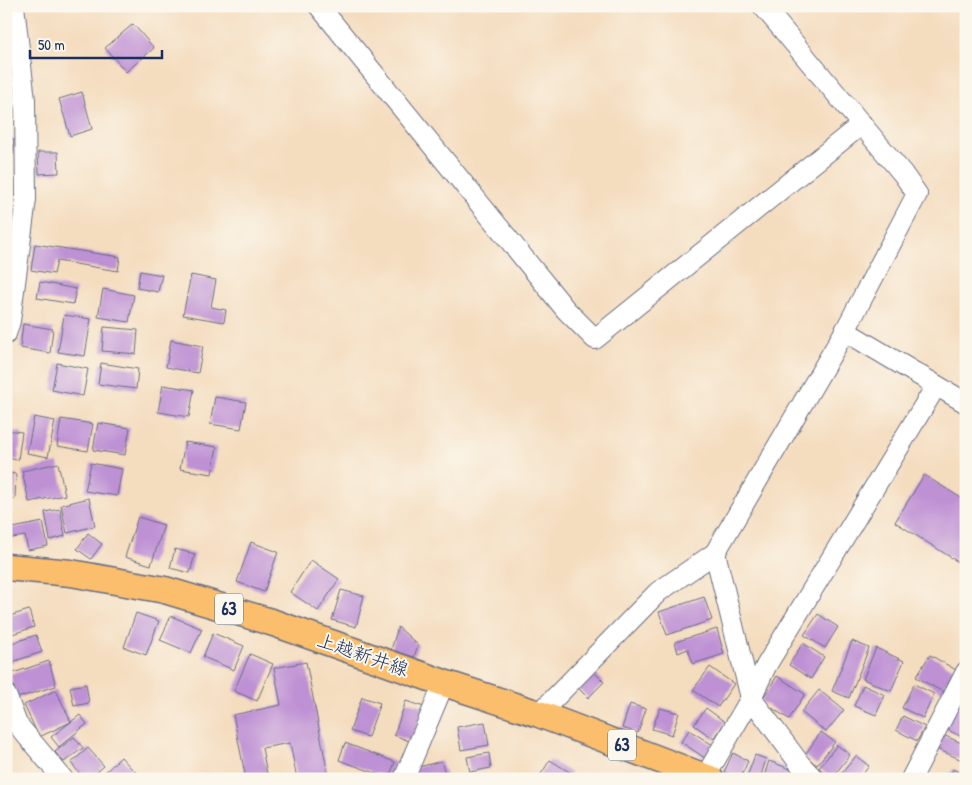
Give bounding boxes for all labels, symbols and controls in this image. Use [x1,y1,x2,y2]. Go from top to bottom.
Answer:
scale bar [30,28,162,60]
text: 50 m [38,34,65,55]
road number: 63 [215,594,243,624]
street label: 上越新井線 [314,626,412,682]
road number: 63 [608,730,636,760]

